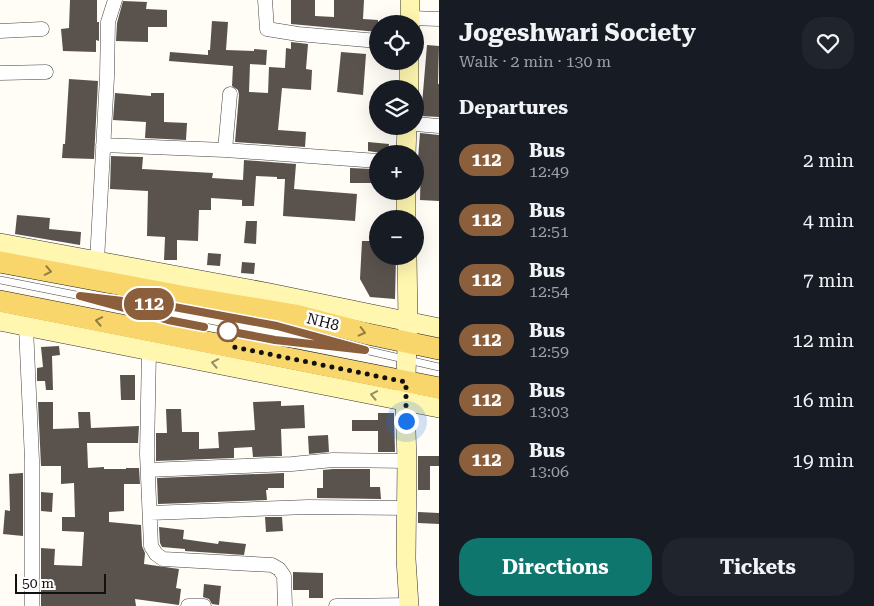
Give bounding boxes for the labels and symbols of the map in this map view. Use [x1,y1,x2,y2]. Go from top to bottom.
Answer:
one-way arrow [43,265,52,276]
line badge: 112 [120,288,178,320]
street label: NH8 [305,309,341,335]
one-way arrow [95,316,104,326]
unlabelled marker [217,320,239,342]
one-way arrow [357,326,366,337]
one-way arrow [210,358,219,369]
one-way arrow [370,390,378,401]
your location [394,409,419,434]
scale bar [15,571,106,594]

